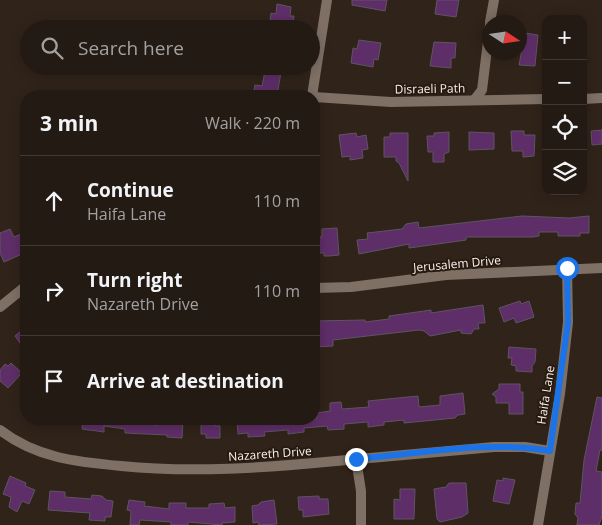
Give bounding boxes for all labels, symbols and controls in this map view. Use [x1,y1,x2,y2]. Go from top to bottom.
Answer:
north arrow [482,15,527,60]
map controls [542,15,587,195]
button: + [542,15,587,60]
search box [20,20,320,75]
icon: search [38,34,66,62]
text: Search here [78,35,184,61]
button: − [542,60,587,105]
street label: Disraeli Path [395,79,465,98]
button: locate [542,105,587,150]
text: 3 min [40,109,98,137]
text: Walk · 220 m [205,112,300,134]
button: layers [542,150,587,195]
text: Continue [87,177,174,203]
icon: ahead [40,187,68,215]
text: 110 m [254,190,300,212]
text: Haifa Lane [87,203,166,225]
street label: Jerusalem Drive [411,251,502,276]
route start [556,257,579,280]
text: Turn right [87,267,182,293]
icon: right [40,277,68,305]
text: 110 m [254,280,300,302]
text: Nazareth Drive [87,293,199,315]
street label: Haifa Lane [532,364,559,426]
icon: arrive [40,367,68,395]
text: Arrive at destination [87,368,284,394]
street label: Nazareth Drive [228,442,313,465]
route end [345,448,368,471]

